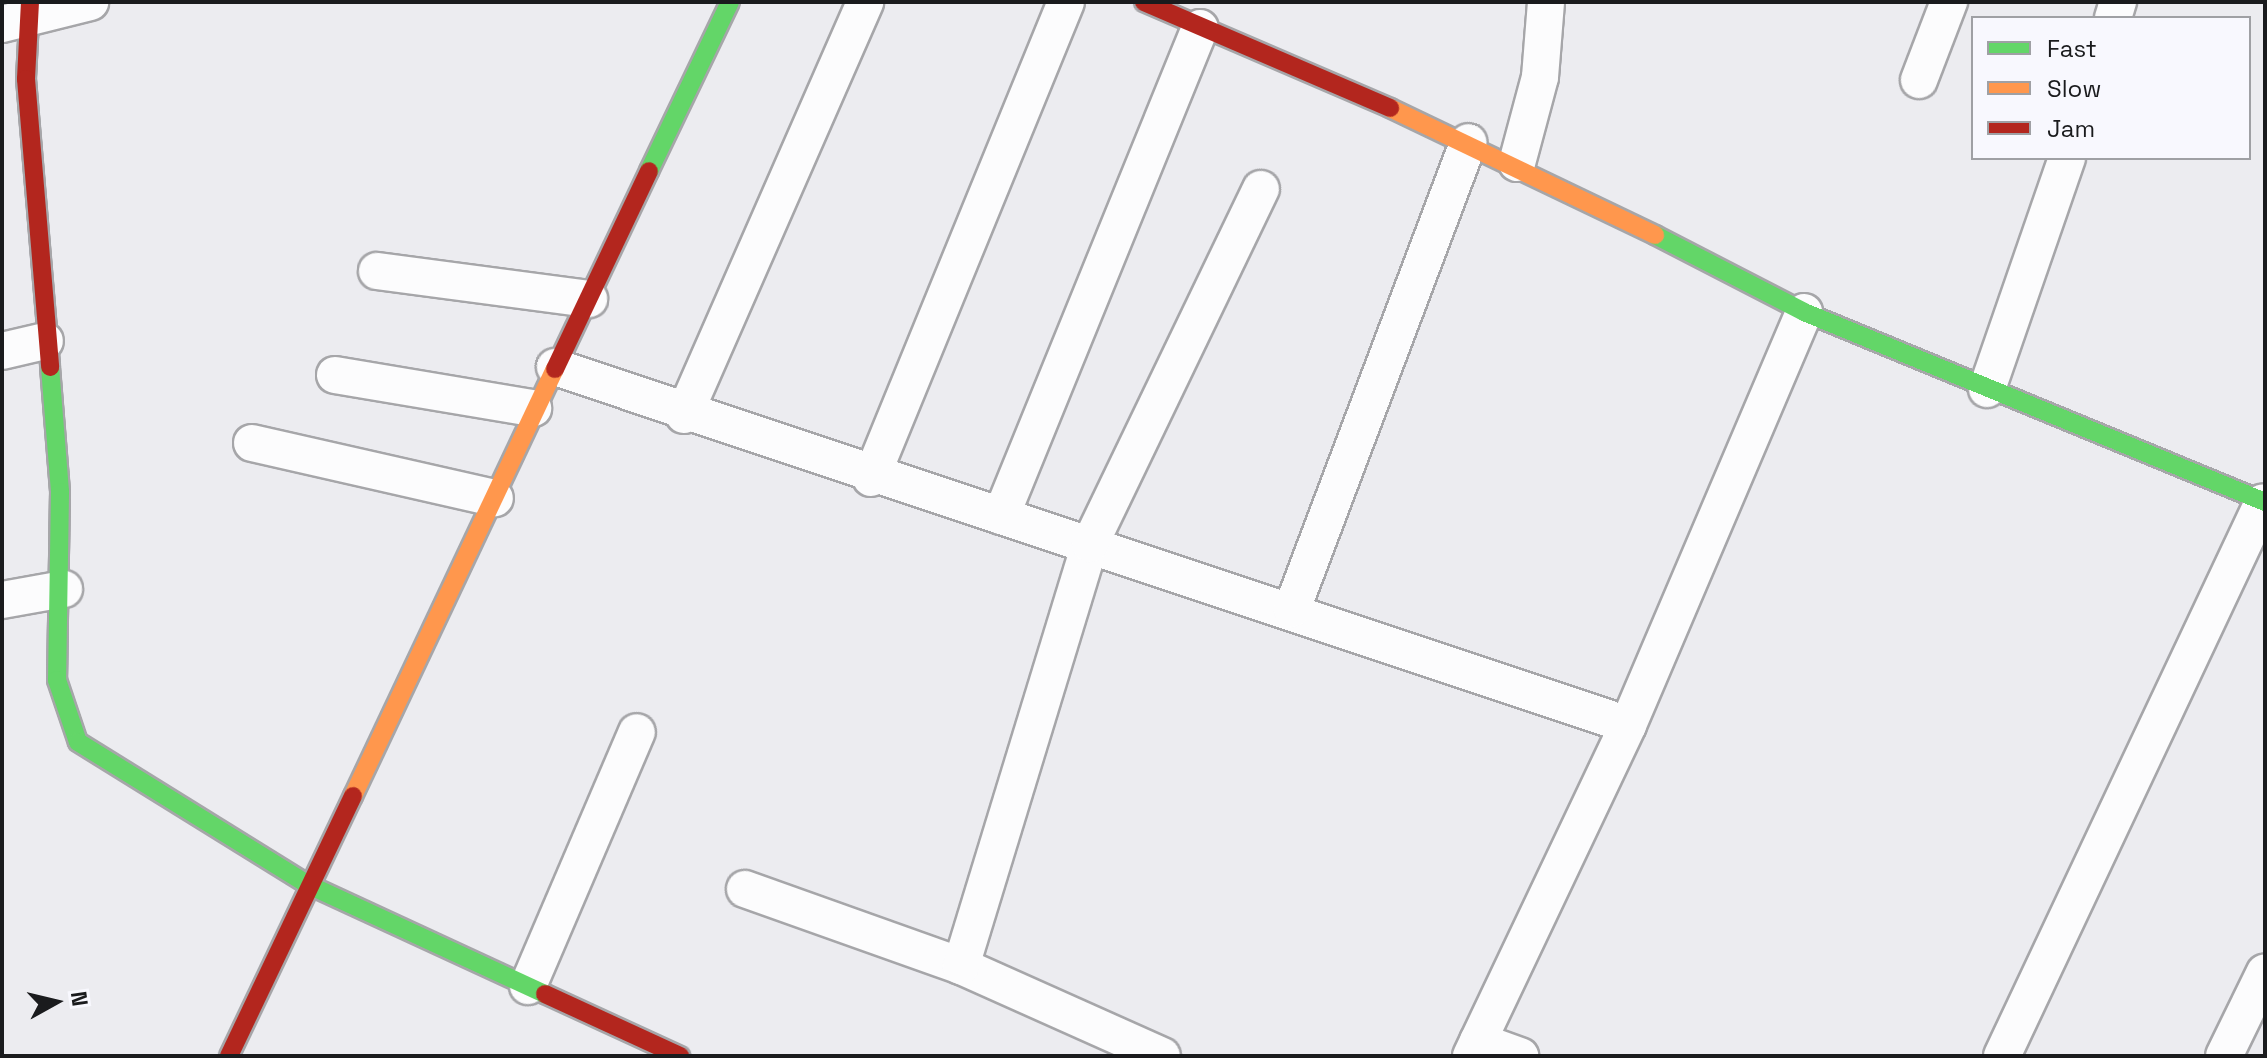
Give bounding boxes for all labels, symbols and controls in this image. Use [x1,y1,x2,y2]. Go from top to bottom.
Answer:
legend [1971,16,2251,160]
text: Fast [2047,33,2097,64]
text: Slow [2047,73,2101,104]
text: Jam [2047,113,2095,144]
north arrow [16,962,96,1042]
text: N [65,989,95,1008]

